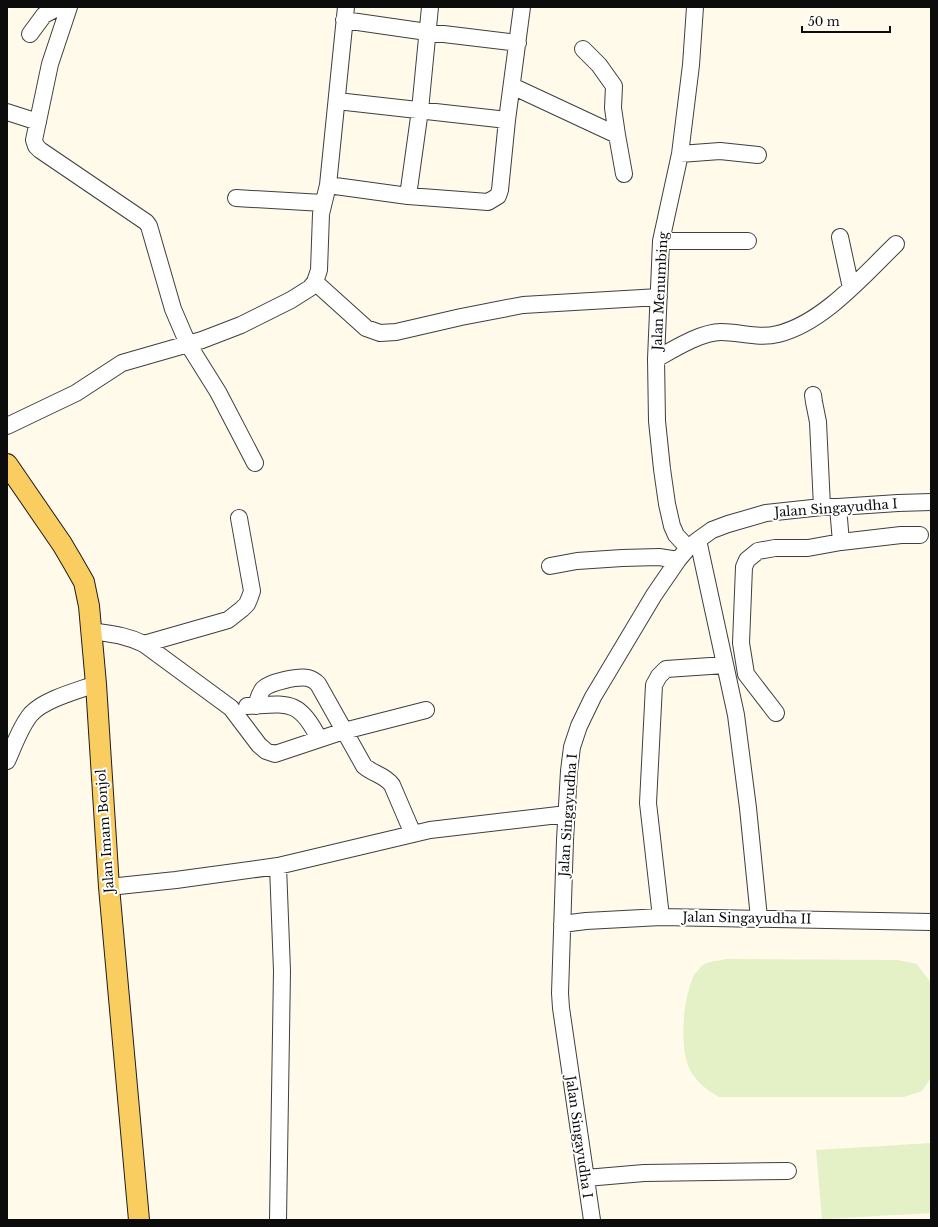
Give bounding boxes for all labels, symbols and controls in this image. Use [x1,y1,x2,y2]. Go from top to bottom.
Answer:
scale bar [802,8,890,34]
text: 50 m [808,14,840,29]
street label: Jalan Menumbing [648,231,672,353]
street label: Jalan Singayudha I [772,495,898,521]
street label: Jalan Singayudha I [555,753,581,879]
street label: Jalan Imam Bonjol [92,768,118,896]
street label: Jalan Singayudha II [680,908,812,928]
street label: Jalan Singayudha I [562,1073,596,1199]

